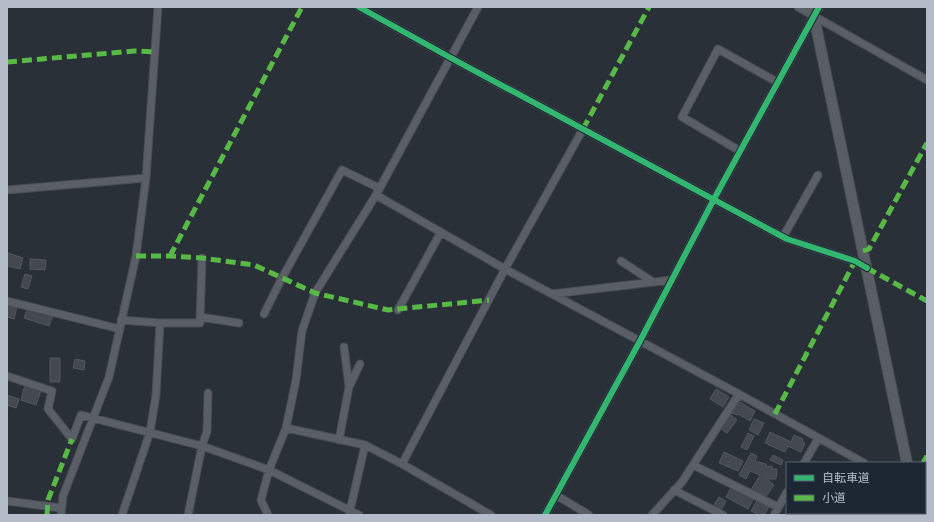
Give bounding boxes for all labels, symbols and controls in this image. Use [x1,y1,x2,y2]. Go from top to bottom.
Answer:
legend [786,462,926,514]
text: 自転車道 [822,469,870,487]
text: 小道 [822,489,846,507]

